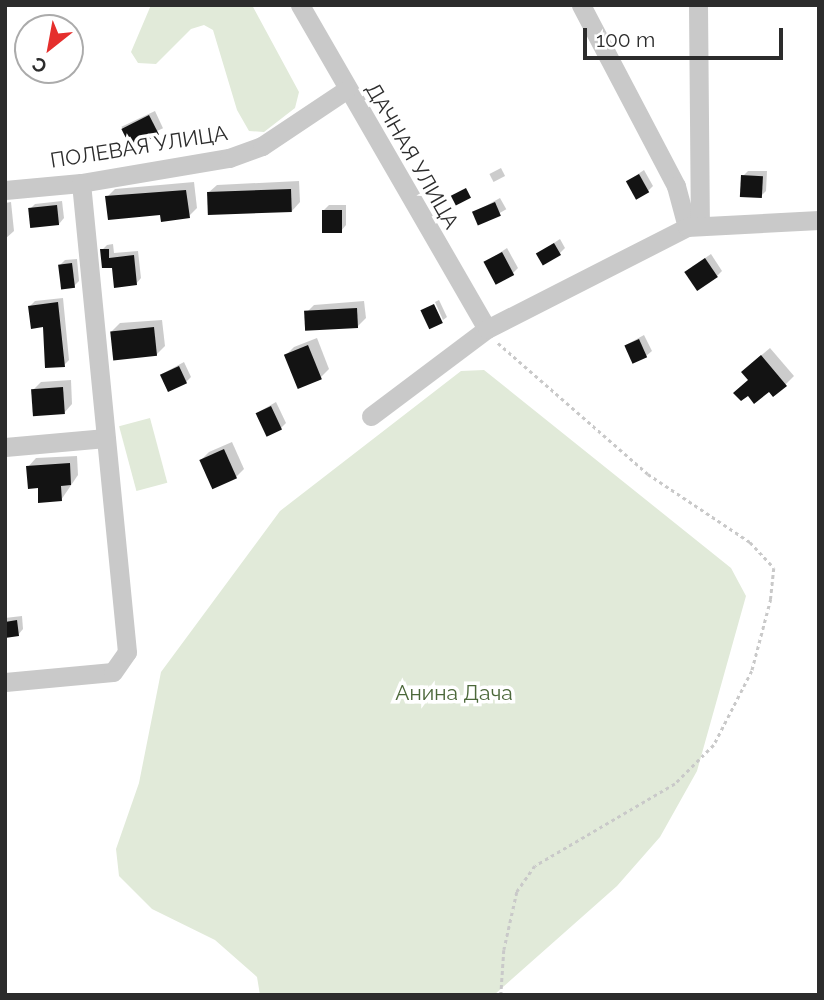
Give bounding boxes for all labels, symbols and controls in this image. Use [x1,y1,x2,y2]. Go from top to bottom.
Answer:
north arrow [14,14,84,84]
scale bar [586,14,786,58]
text: 100 m [596,27,655,52]
text: С [28,53,50,78]
street label: ДАЧНАЯ УЛИЦА [360,79,464,233]
street label: ПОЛЕВАЯ УЛИЦА [49,121,229,173]
park label: Анина Дача [395,680,513,706]

